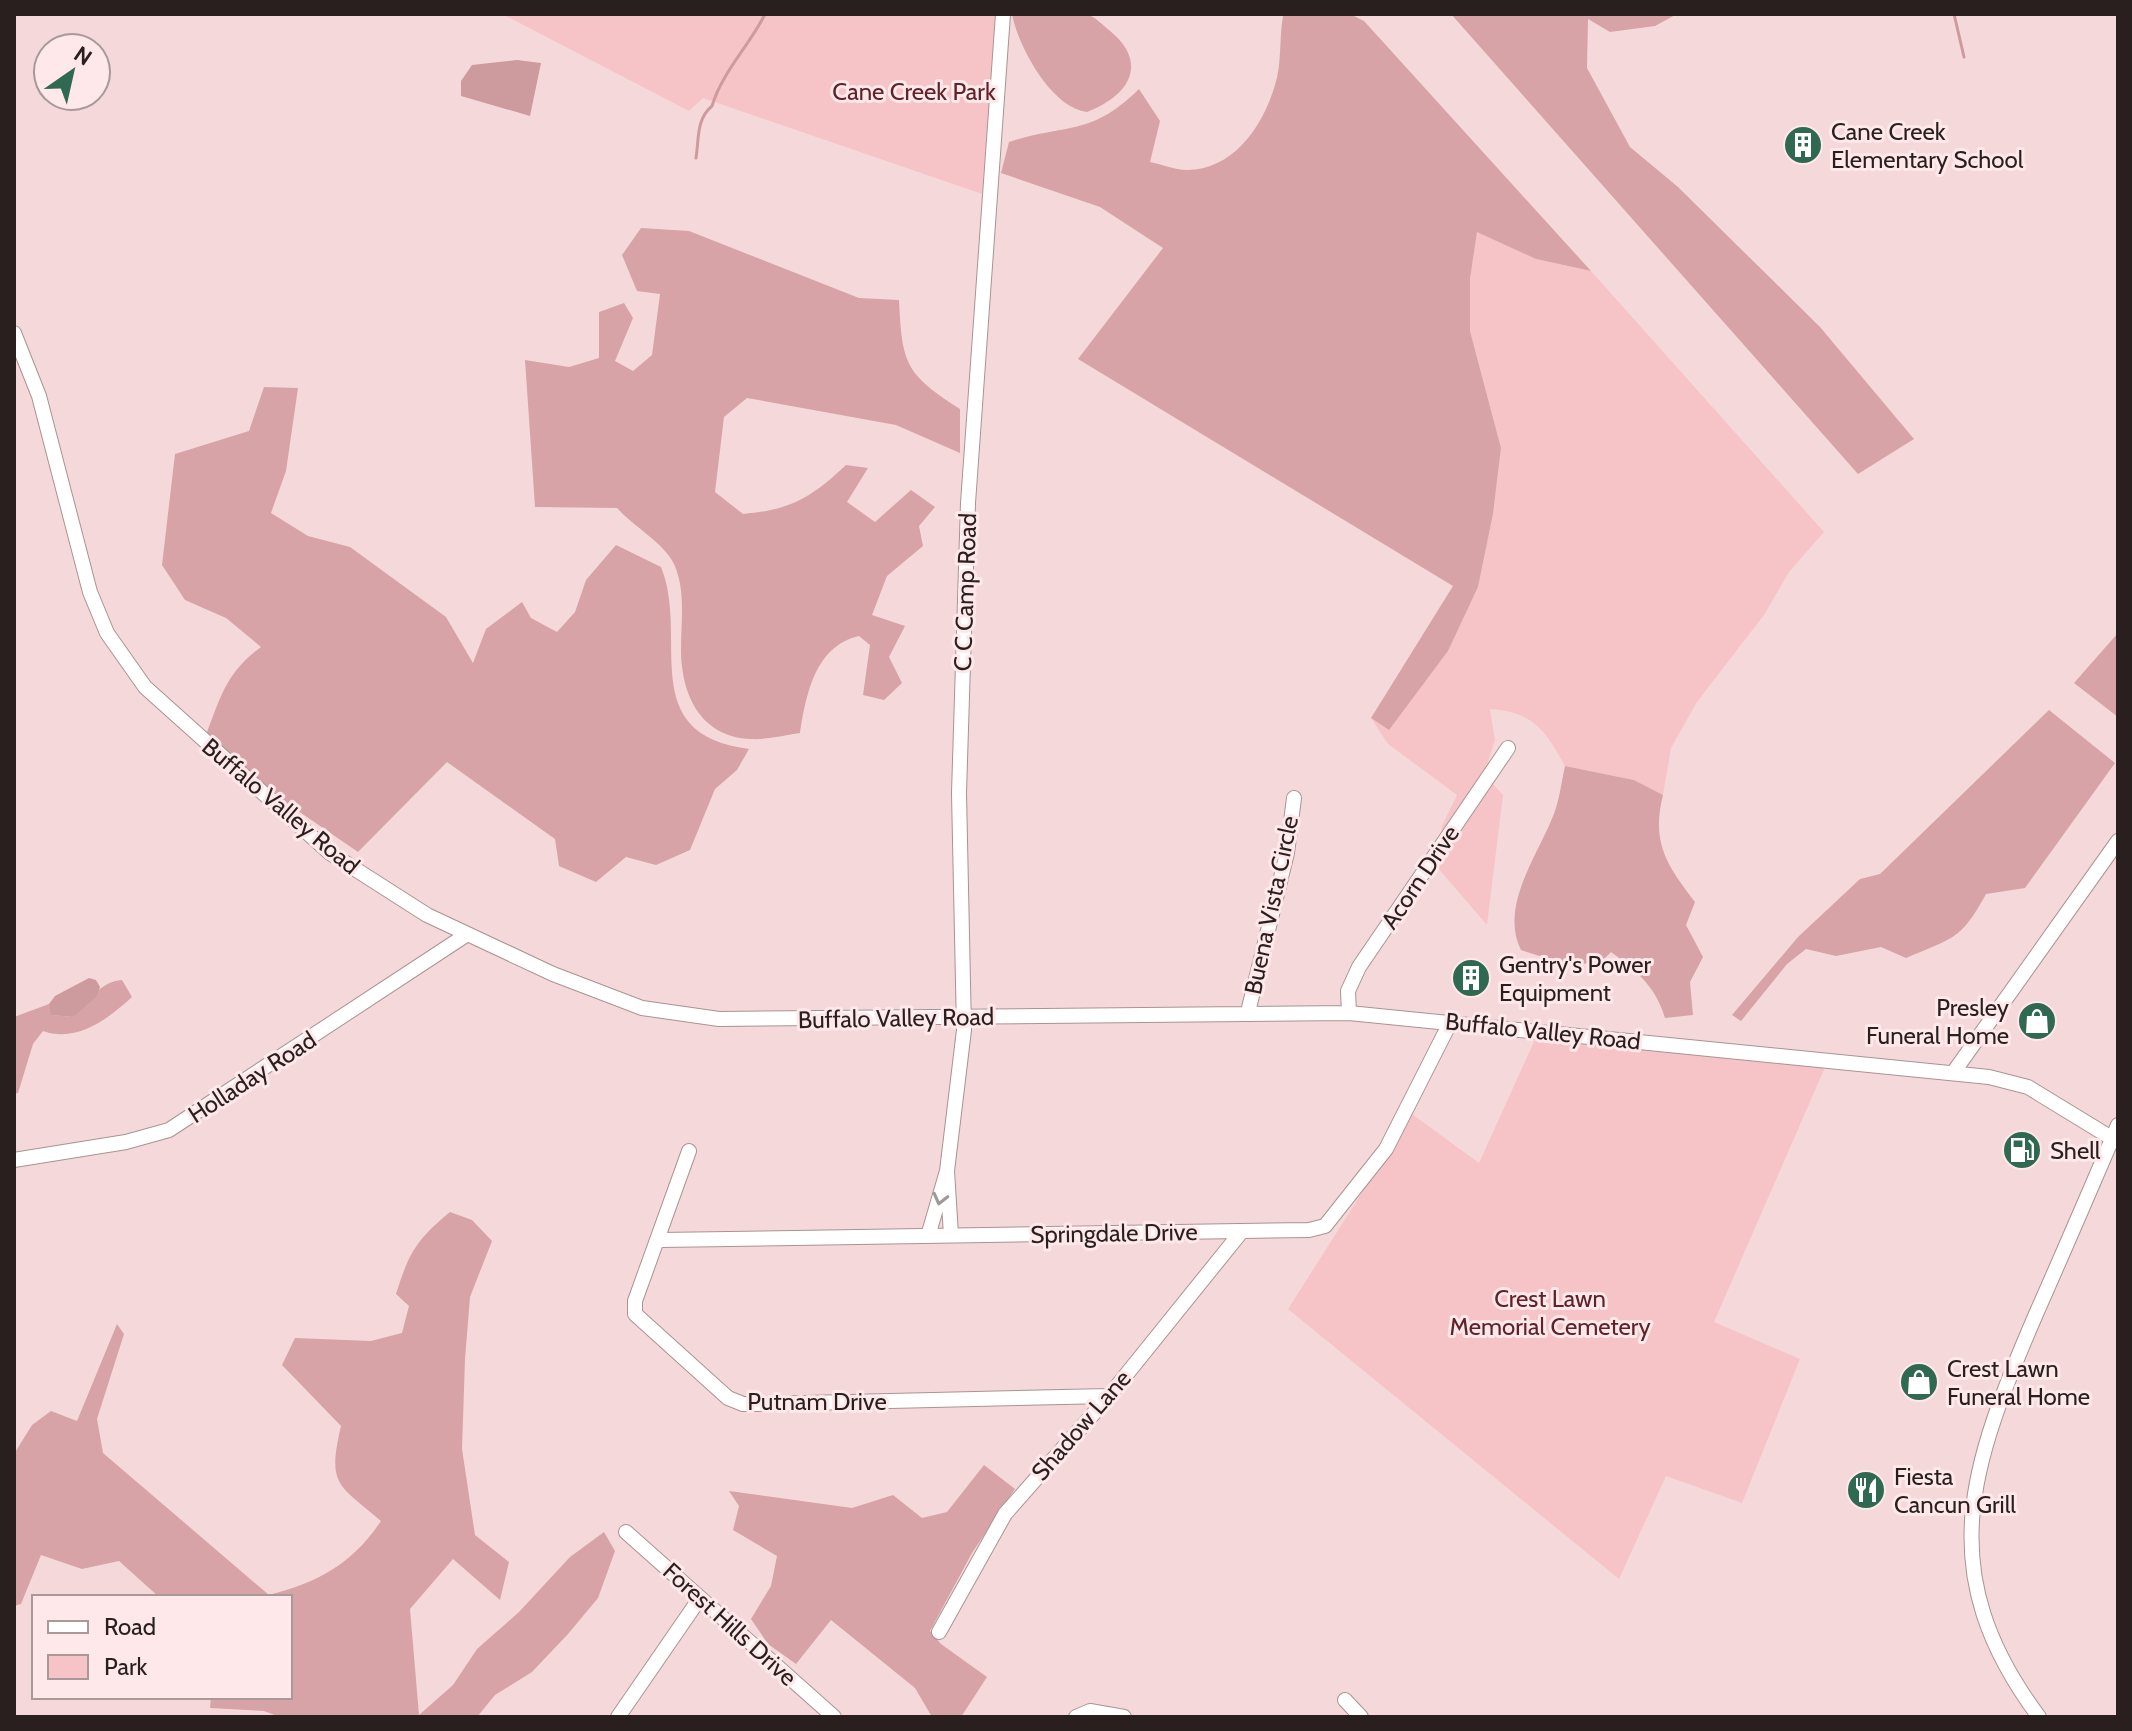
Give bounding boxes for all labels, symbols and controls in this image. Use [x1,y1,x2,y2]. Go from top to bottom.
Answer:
north arrow [32,32,112,112]
text: N [69,40,97,71]
park label: Cane Creek Park [832,77,996,106]
place label: Cane Creek Elementary School [1831,117,2024,174]
building icon: Cane Creek Elementary School [1782,124,1824,166]
street label: C C Camp Road [948,512,982,672]
street label: Buffalo Valley Road [196,732,366,880]
street label: Buena Vista Circle [1238,813,1304,997]
street label: Acorn Drive [1375,820,1465,934]
place label: Gentry's Power Equipment [1499,950,1652,1007]
building icon: Gentry's Power Equipment [1450,957,1492,999]
place label: Presley Funeral Home [1866,993,2009,1050]
shop icon: Presley Funeral Home [2016,1000,2058,1042]
street label: Buffalo Valley Road [798,1002,994,1034]
street label: Buffalo Valley Road [1444,1006,1642,1056]
street label: Holladay Road [183,1025,321,1129]
fuel station icon: Shell [2001,1129,2043,1171]
place label: Shell [2050,1136,2101,1165]
one-way arrow [932,1192,949,1206]
street label: Springdale Drive [1030,1217,1198,1249]
park label: Crest Lawn Memorial Cemetery [1449,1284,1651,1341]
place label: Crest Lawn Funeral Home [1947,1354,2090,1411]
shop icon: Crest Lawn Funeral Home [1898,1361,1940,1403]
street label: Shadow Lane [1025,1364,1137,1486]
street label: Putnam Drive [747,1387,887,1416]
place label: Fiesta Cancun Grill [1894,1462,2016,1519]
restaurant icon: Fiesta Cancun Grill [1845,1469,1887,1511]
street label: Forest Hills Drive [657,1556,803,1692]
legend [32,1595,292,1699]
text: Road [104,1612,156,1641]
text: Park [104,1652,147,1681]

